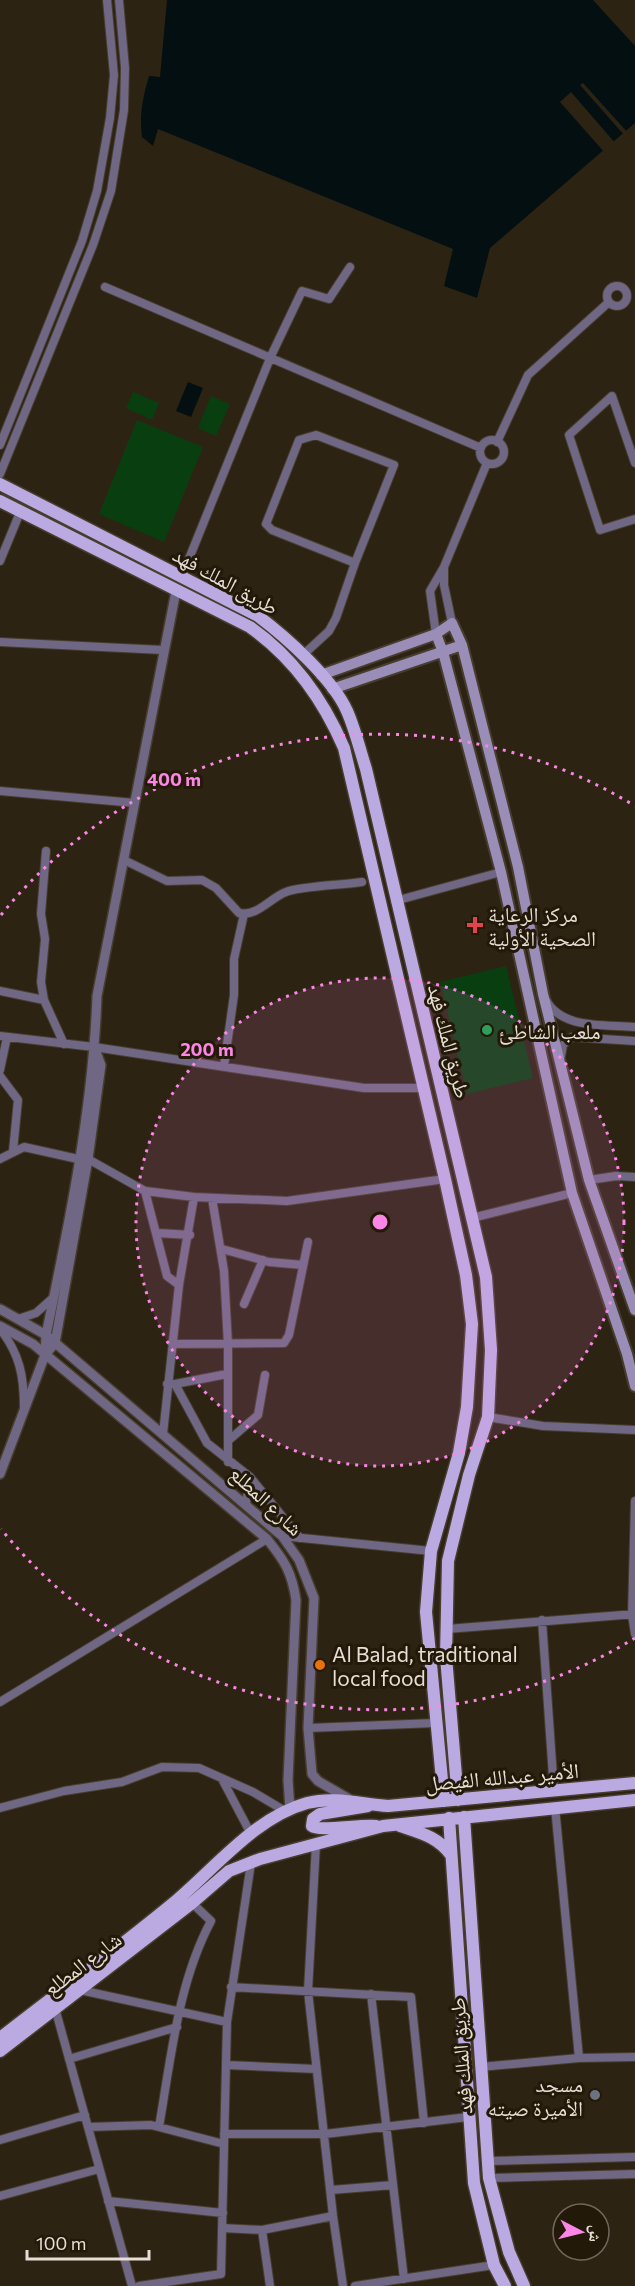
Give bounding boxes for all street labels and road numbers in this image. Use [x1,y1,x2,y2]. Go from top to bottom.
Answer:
street label: طريق الملك فهد [168,541,283,621]
street label: طريق الملك فهد [422,981,476,1101]
street label: شارع المطلع [224,1460,309,1541]
street label: الأمير عبدالله الفيصل [424,1757,580,1797]
street label: شارع المطلع [38,1926,127,2002]
street label: طريق الملك فهد [443,1997,479,2115]

